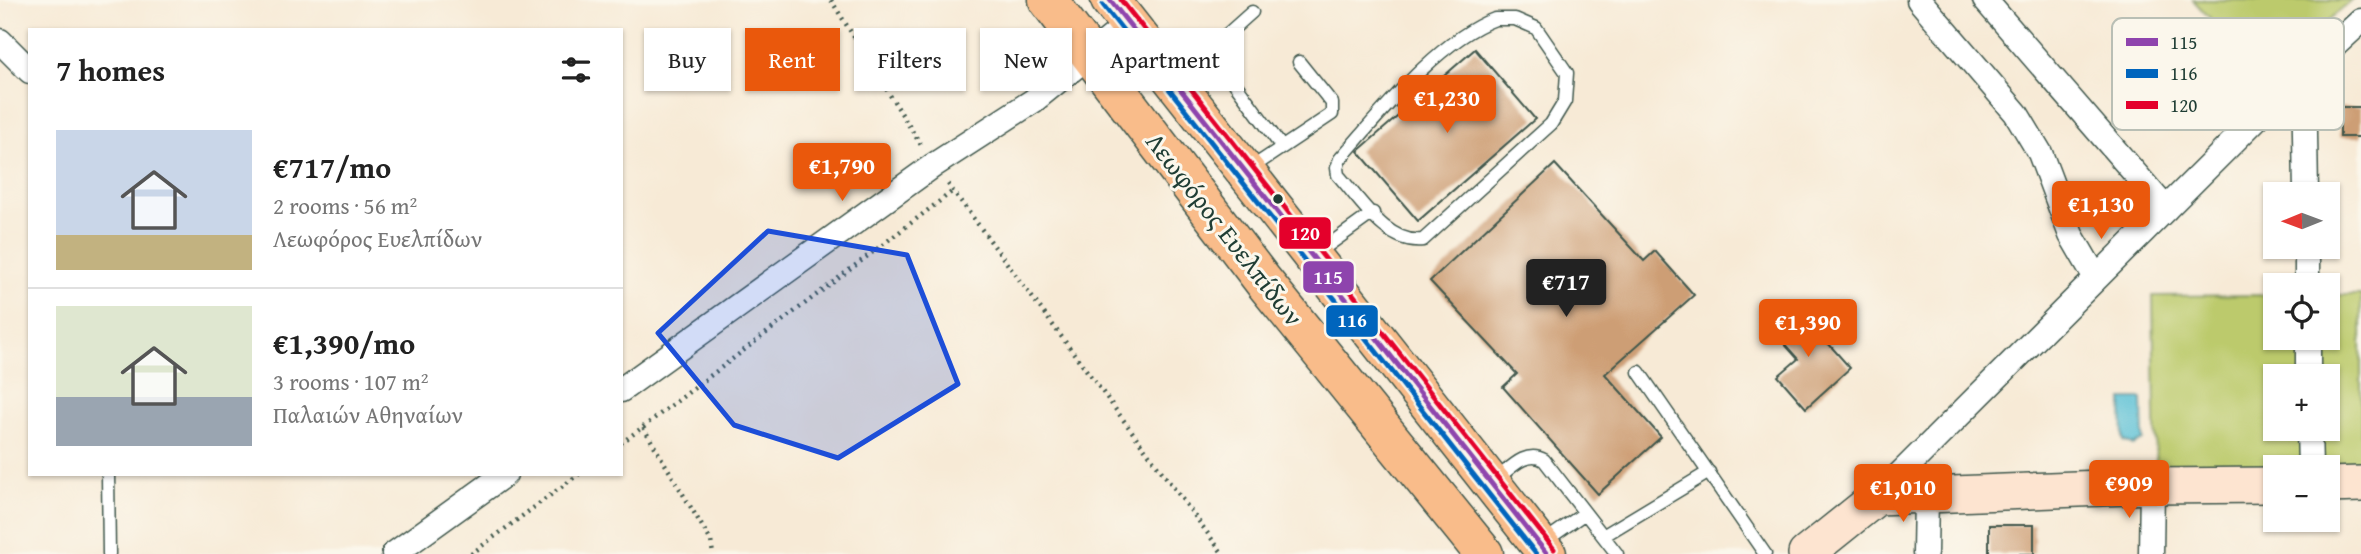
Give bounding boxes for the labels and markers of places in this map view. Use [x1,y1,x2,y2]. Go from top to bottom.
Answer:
pin: €1,230 [1390,76,1504,135]
pin: €1,790 [785,144,899,203]
pin: €1,130 [2044,182,2158,241]
unlabelled marker [1271,192,1285,206]
pin: €717 [1525,260,1607,319]
pin: €1,390 [1751,300,1865,359]
pin: €909 [2088,461,2170,520]
pin: €1,010 [1846,464,1960,524]

